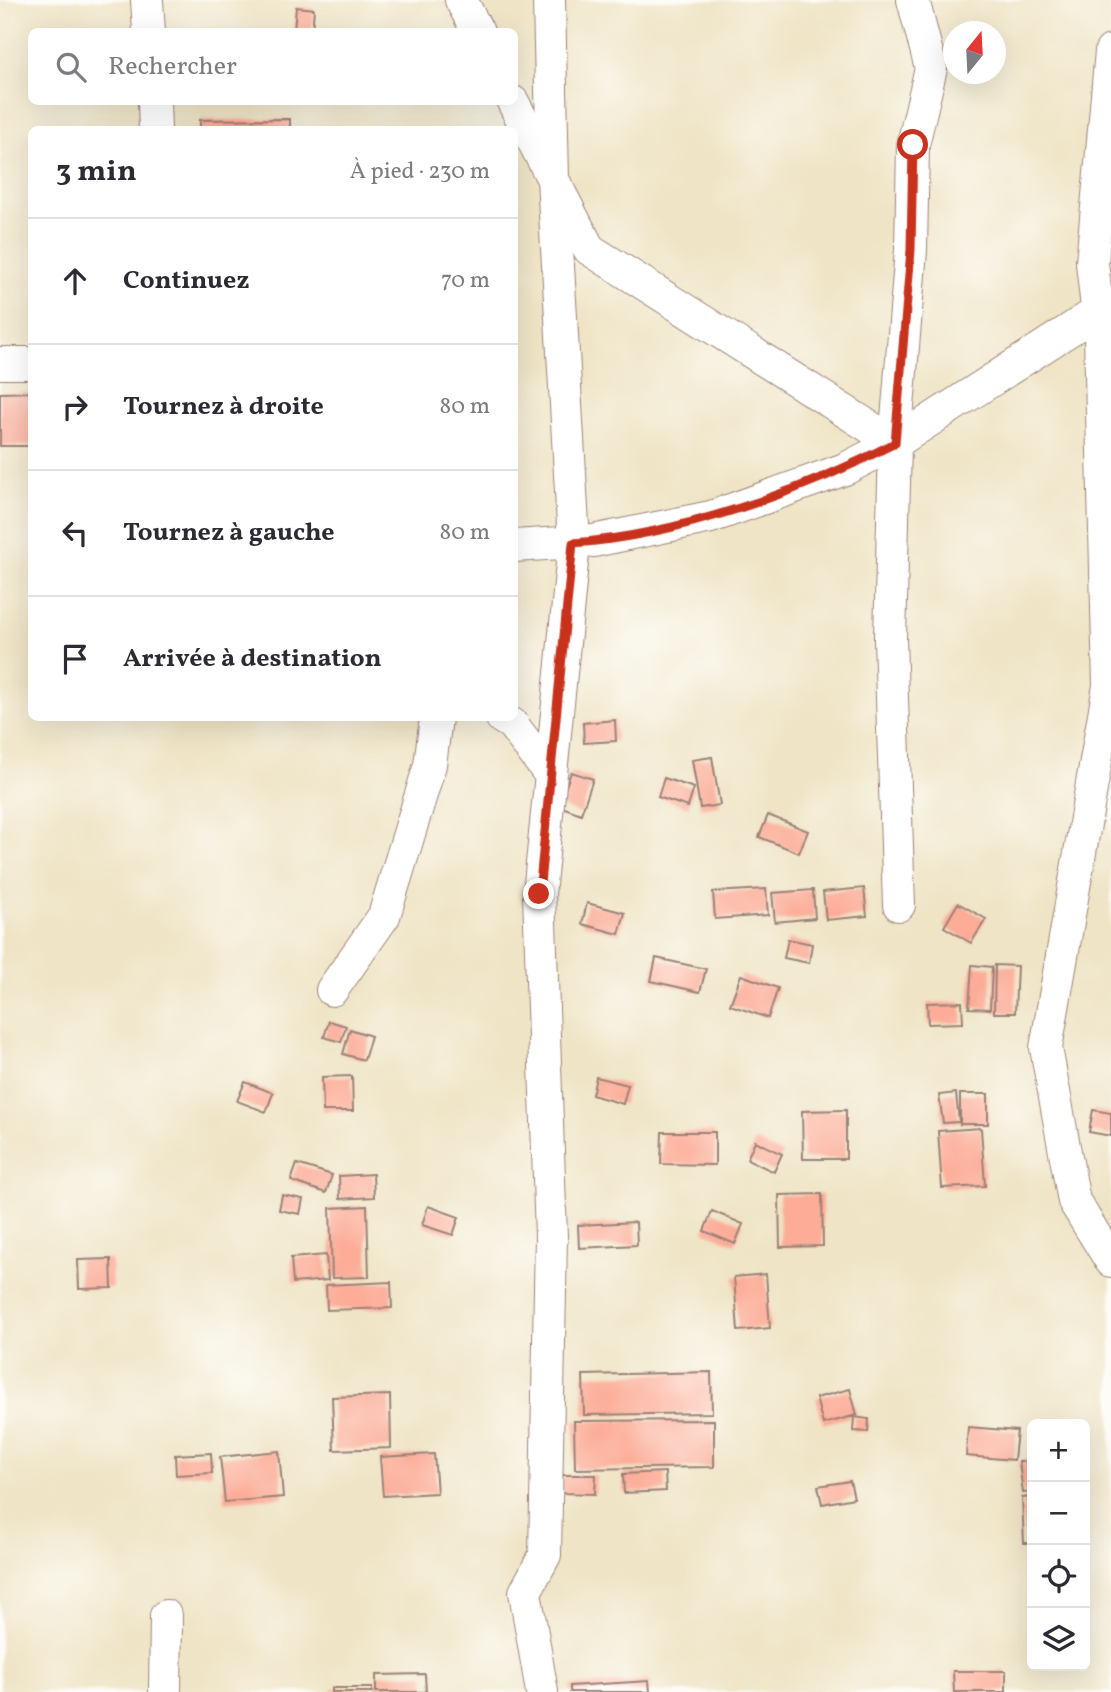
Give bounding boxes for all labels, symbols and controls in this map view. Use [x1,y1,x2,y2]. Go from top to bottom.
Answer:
north arrow [943,21,1006,84]
search box [28,28,518,105]
icon: search [52,48,90,86]
text: Rechercher [108,49,237,85]
route start [897,129,928,160]
text: 3 min [56,151,137,193]
text: À pied · 230 m [350,156,490,188]
icon: ahead [56,262,94,300]
text: Continuez [123,263,249,299]
text: 70 m [441,265,490,297]
icon: right [56,388,94,426]
text: Tournez à droite [123,389,324,425]
text: 80 m [440,391,490,423]
icon: left [56,514,94,552]
text: Tournez à gauche [123,515,335,551]
text: 80 m [440,517,490,549]
icon: arrive [56,640,94,678]
text: Arrivée à destination [123,641,382,677]
route end [523,878,554,909]
map controls [1027,1419,1090,1671]
button: + [1027,1419,1090,1482]
button: − [1027,1482,1090,1545]
button: locate [1027,1545,1090,1608]
button: layers [1027,1608,1090,1671]

